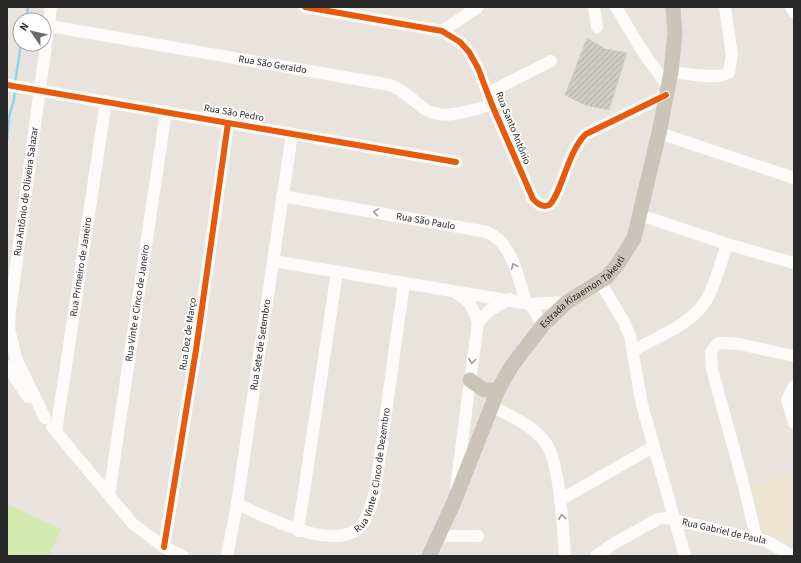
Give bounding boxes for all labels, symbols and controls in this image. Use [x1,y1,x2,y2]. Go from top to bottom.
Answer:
north arrow [12,12,52,52]
text: N [16,19,32,34]
street label: Rua São Geraldo [237,52,308,77]
street label: Rua Santo Antônio [492,89,534,167]
street label: Rua São Pedro [203,101,265,125]
street label: Rua Antônio de Oliveira Salazar [10,126,42,257]
one-way arrow [372,208,379,217]
street label: Rua São Paulo [395,209,456,233]
street label: Rua Primeiro de Janeiro [67,216,95,318]
street label: Rua Vinte e Cinco de Janeiro [122,244,153,363]
street label: Estrada Kizaemon Takeuti [537,253,628,331]
one-way arrow [511,262,519,270]
street label: Rua Dez de Março [176,297,200,371]
street label: Rua Sete de Setembro [247,298,274,391]
one-way arrow [469,358,477,364]
street label: Rua Vinte e Cinco de Dezembro [351,407,394,536]
one-way arrow [557,514,566,520]
street label: Rua Gabriel de Paula [681,515,768,548]

